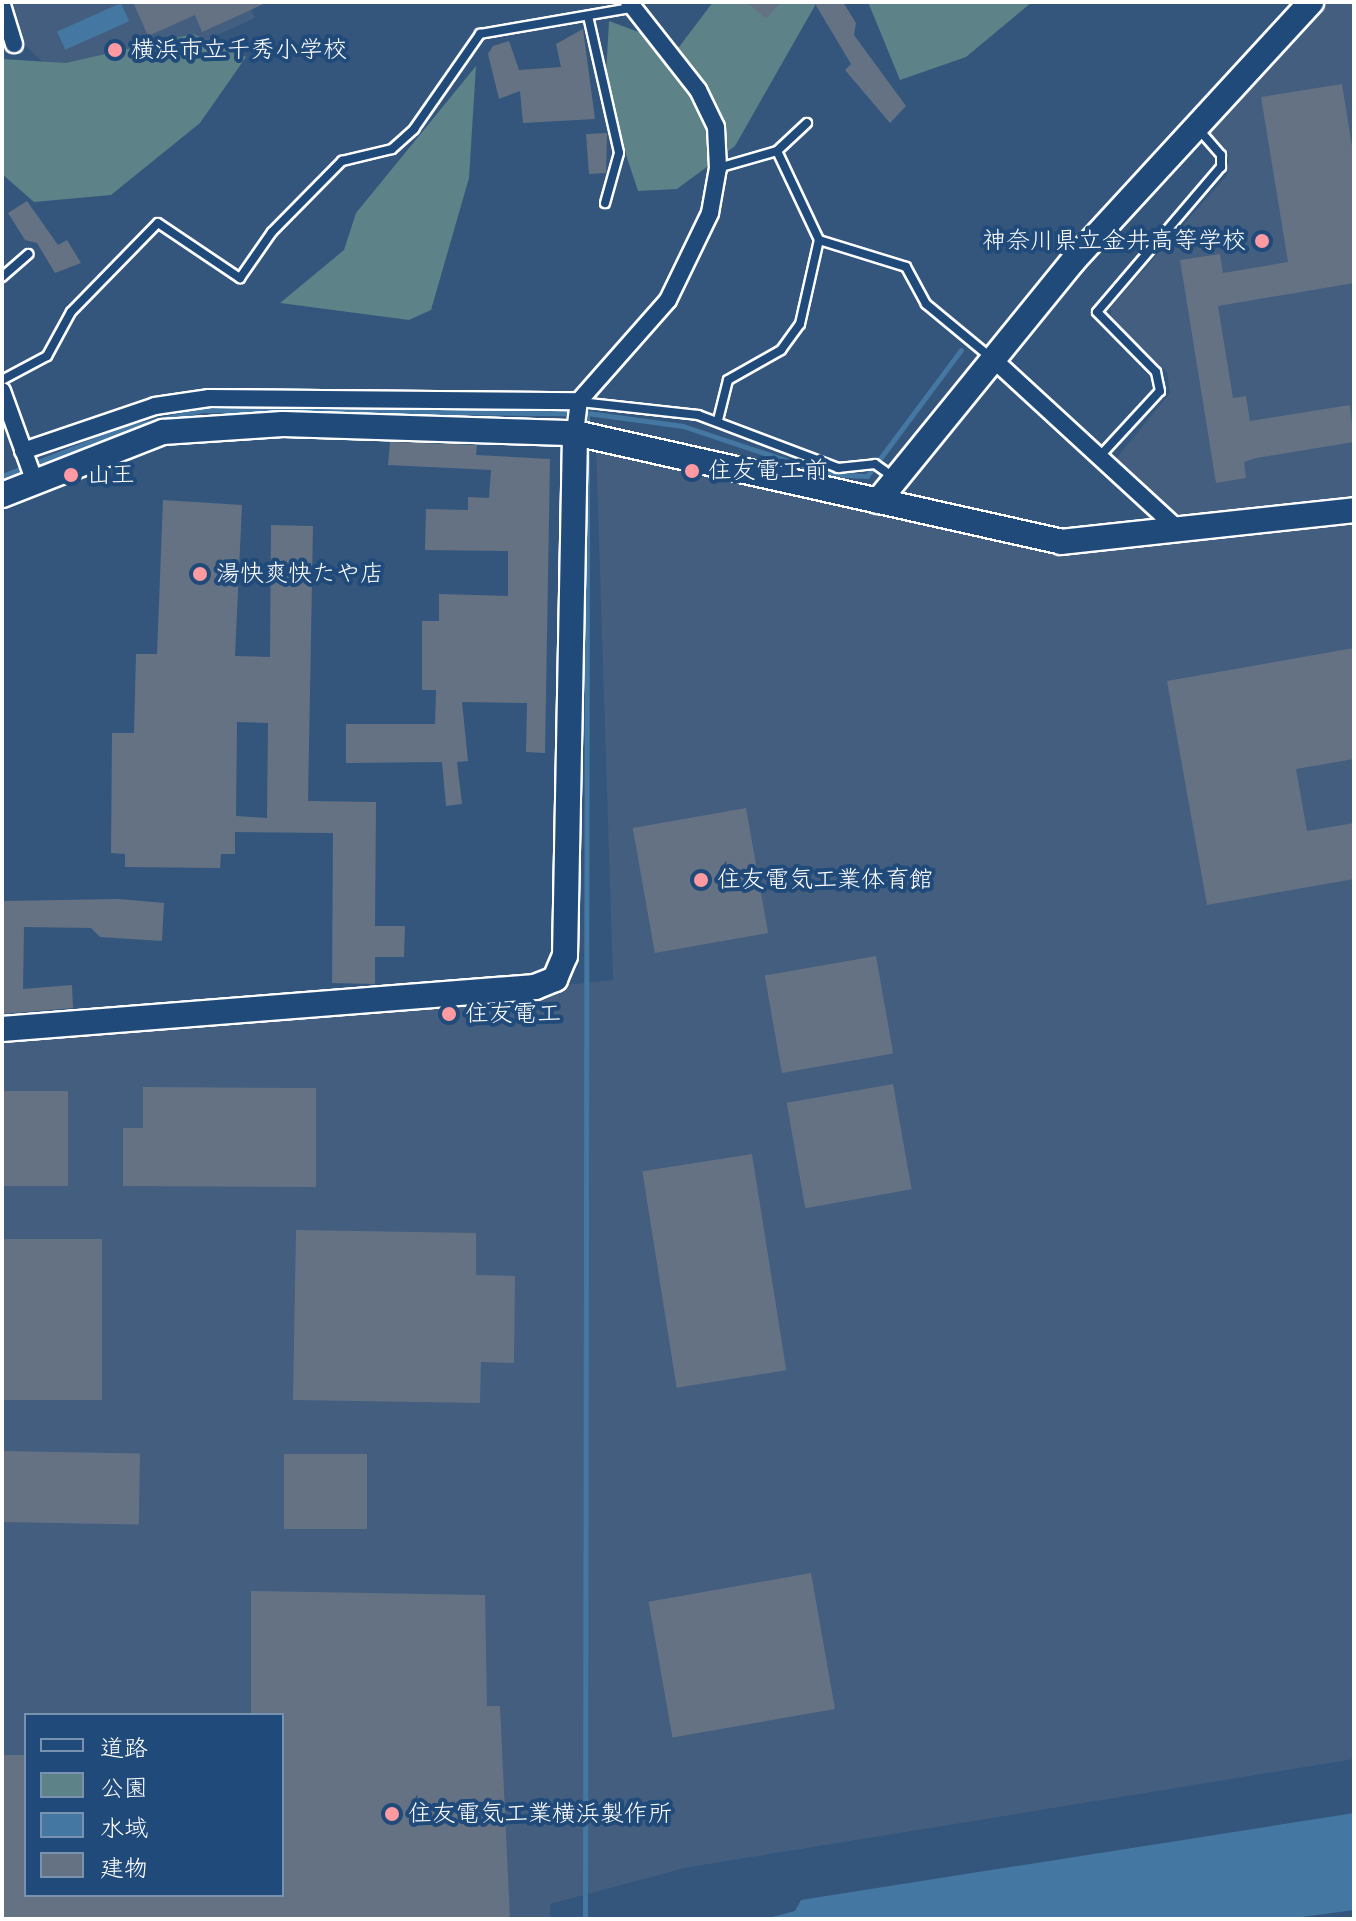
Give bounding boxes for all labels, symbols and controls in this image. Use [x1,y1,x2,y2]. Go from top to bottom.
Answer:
place label: 横浜市立千秀小学校 [131,36,347,64]
marker: 横浜市立千秀小学校 [106,41,124,59]
place label: 神奈川県立金井高等学校 [982,227,1246,255]
marker: 神奈川県立金井高等学校 [1253,232,1271,250]
place label: 住友電工前 [708,457,828,485]
place label: 山王 [87,461,135,489]
marker: 住友電工前 [683,462,701,480]
marker: 山王 [62,466,80,484]
place label: 湯快爽快たや店 [216,560,384,588]
marker: 湯快爽快たや店 [191,565,209,583]
place label: 住友電気工業体育館 [717,866,933,894]
marker: 住友電気工業体育館 [692,871,710,889]
place label: 住友電工 [465,1000,561,1028]
marker: 住友電工 [440,1005,458,1023]
legend [24,1713,284,1897]
text: 道路 [100,1734,148,1762]
text: 公園 [100,1774,148,1802]
place label: 住友電気工業横浜製作所 [408,1800,672,1828]
marker: 住友電気工業横浜製作所 [383,1805,401,1823]
text: 水域 [100,1814,148,1842]
text: 建物 [100,1854,148,1882]

